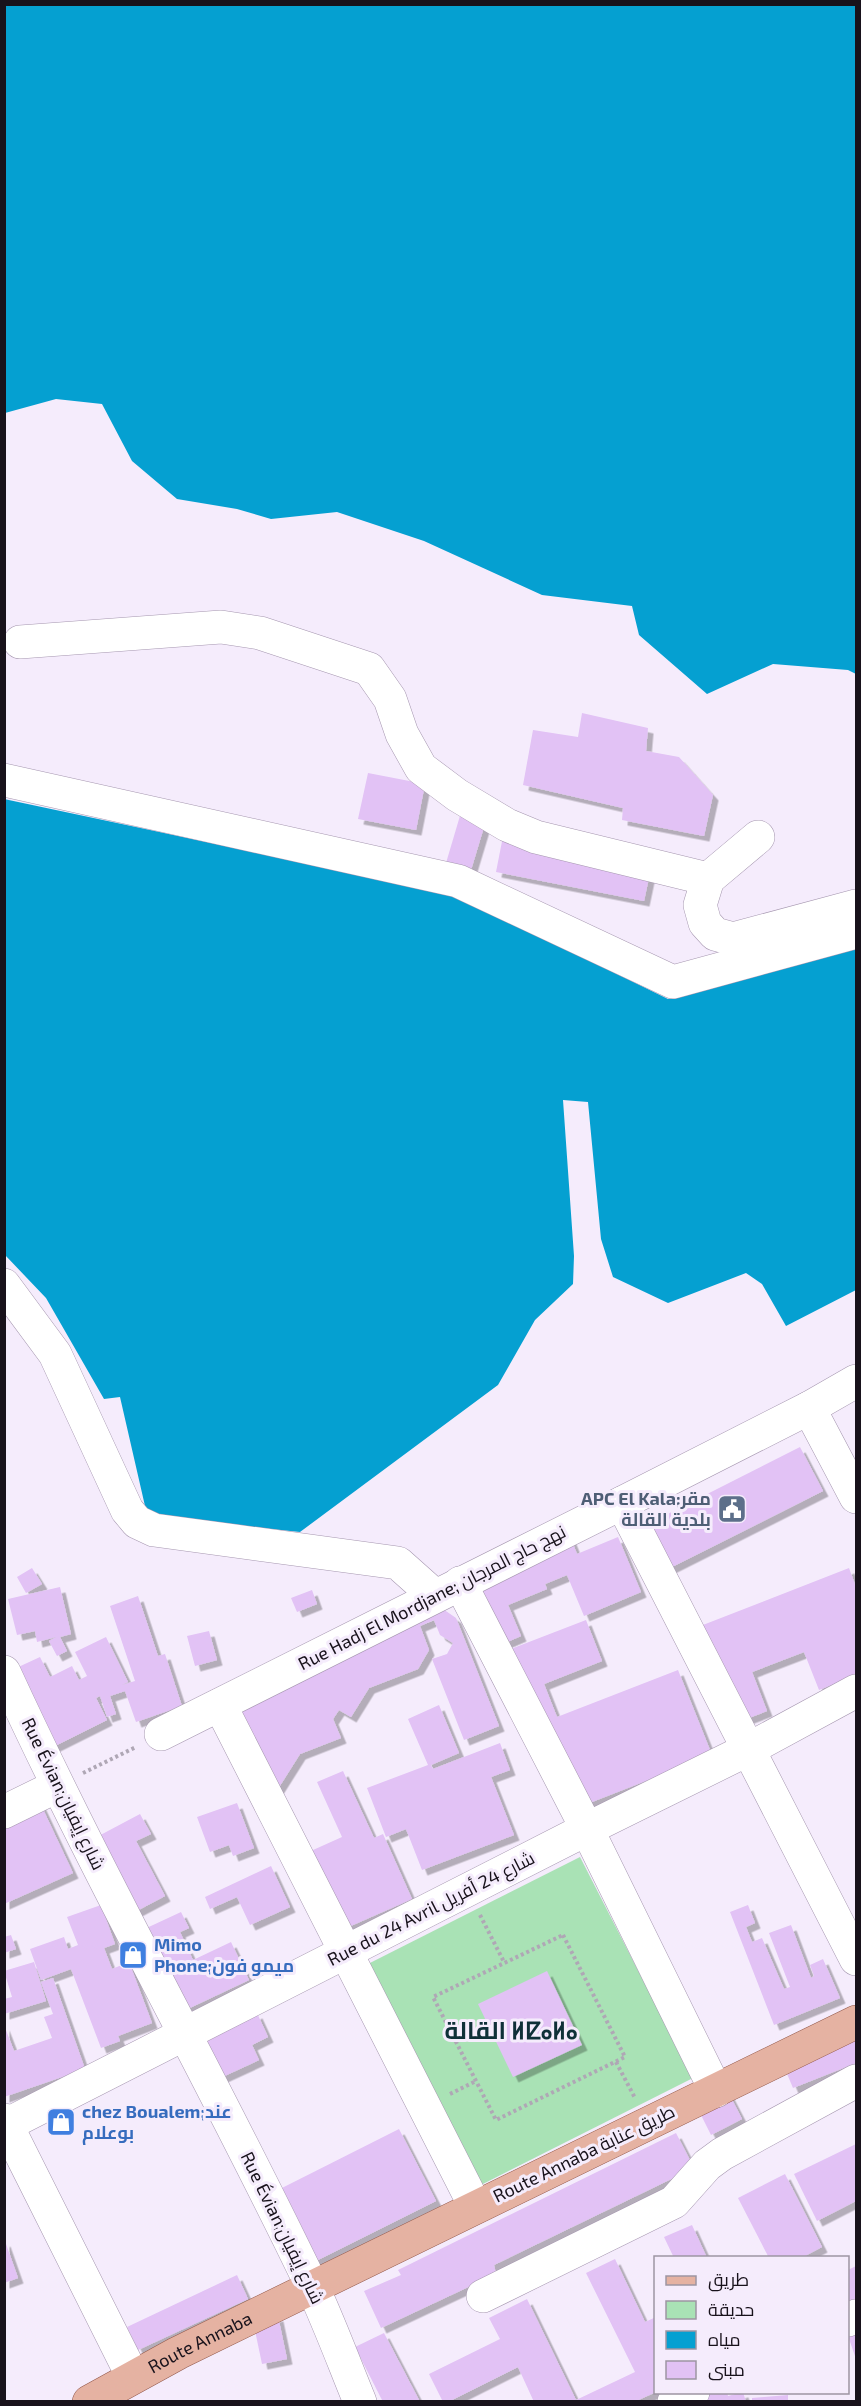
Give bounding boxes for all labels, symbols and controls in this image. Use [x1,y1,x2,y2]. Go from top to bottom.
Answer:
place label: APC El Kala;مقر بلدية القالة [581,1487,711,1530]
public building icon: APC El Kala;مقر بلدية القالة [716,1493,748,1525]
street label: Rue Hadj El Mordjane; نهج حاج المرجان [294,1520,570,1676]
street label: Rue Évian;شارع إيفيان [16,1714,110,1874]
street label: Rue du 24 Avril شارع 24 أفريل [323,1846,539,1972]
place label: Mimo Phone;ميمو فون [154,1933,294,1977]
shop icon: Mimo Phone;ميمو فون [117,1939,149,1971]
district label: القالة ⵍⵇⴰⵍⴰ [444,2015,578,2044]
place label: chez Boualem;عند بوعلام [82,2100,232,2145]
street label: Route Annaba طريق عنابة [489,2100,679,2208]
shop icon: chez Boualem;عند بوعلام [45,2106,77,2138]
street label: Rue Évian;شارع إيفيان [235,2148,329,2308]
legend [654,2256,849,2394]
text: طريق [708,2268,749,2292]
text: حديقة [708,2298,754,2320]
street label: Route Annaba [144,2307,255,2377]
text: مياه [708,2328,741,2350]
text: مبنى [708,2358,745,2381]

